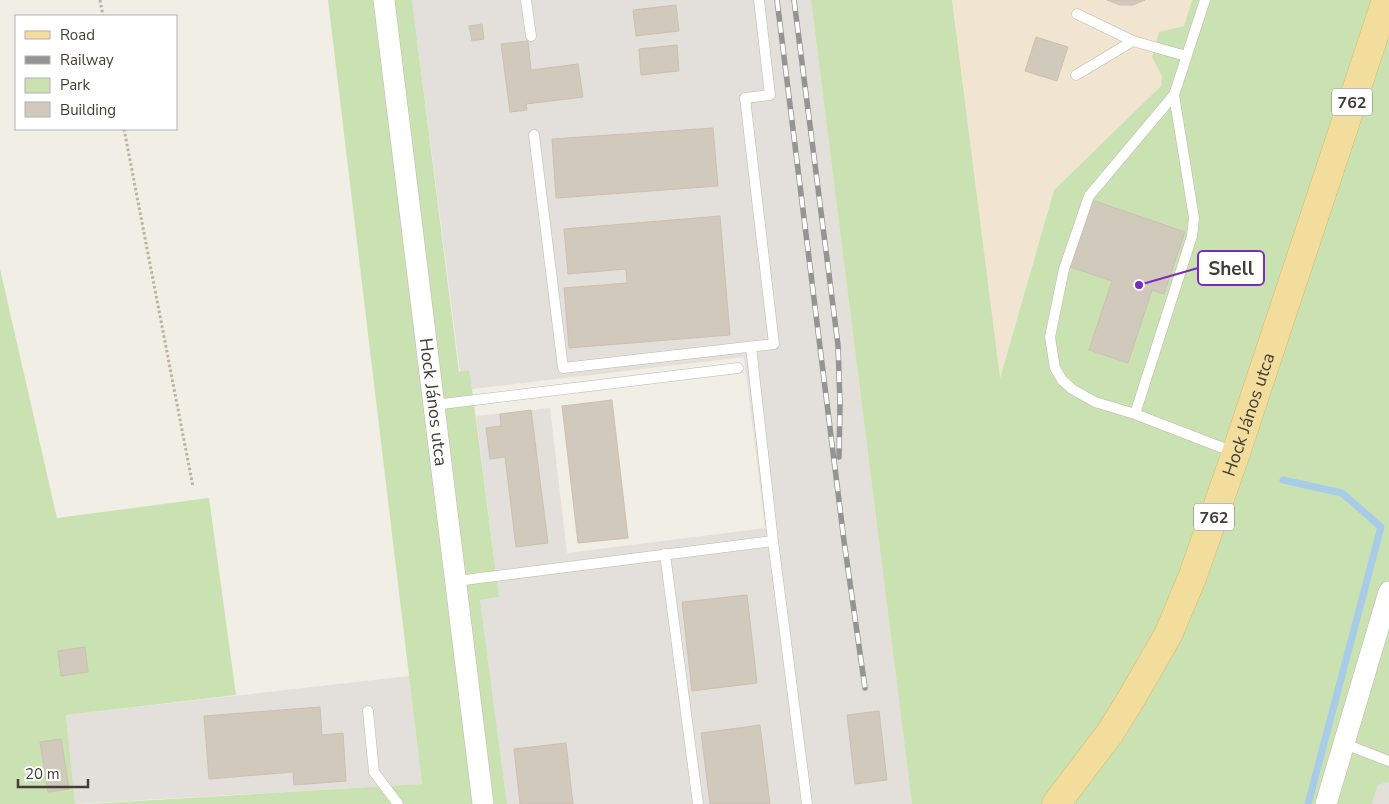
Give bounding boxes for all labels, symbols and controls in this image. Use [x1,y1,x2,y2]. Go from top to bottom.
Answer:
legend [15,15,178,130]
text: Road [60,25,95,45]
text: Railway [60,50,114,70]
text: Park [60,75,90,95]
road number: 762 [1332,88,1372,115]
text: Building [60,100,116,120]
callout: Shell [1198,251,1264,285]
text: Shell [1208,256,1254,282]
street label: Hock János utca [414,337,453,467]
street label: Hock János utca [1217,350,1280,479]
road number: 762 [1194,504,1234,530]
scale bar [18,756,88,788]
text: 20 m [25,764,60,784]

